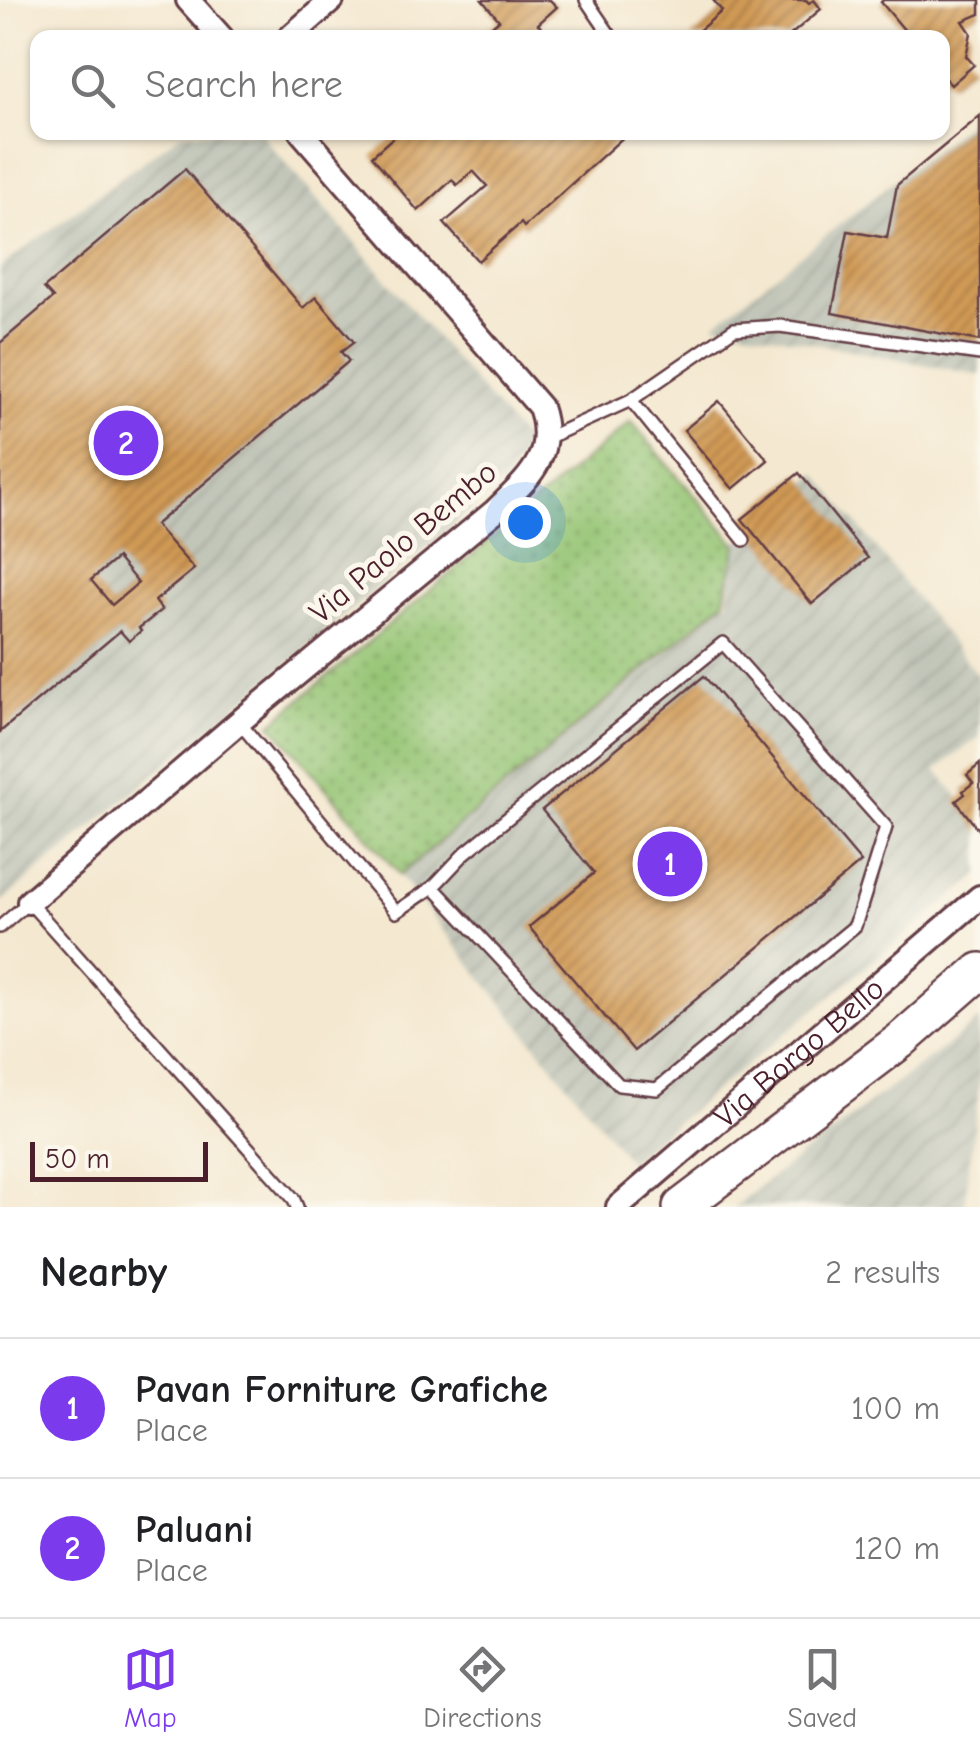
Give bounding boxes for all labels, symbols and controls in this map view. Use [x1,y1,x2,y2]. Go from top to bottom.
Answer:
search box [30,30,950,140]
icon: search [65,58,120,113]
text: Search here [145,63,343,107]
pin: 2 [94,406,158,480]
street label: Via Paolo Bembo [302,453,504,631]
your location [500,497,551,548]
pin: 1 [638,826,702,902]
street label: Via Borgo Bello [706,969,891,1135]
scale bar [30,1137,208,1182]
text: 50 m [45,1143,110,1175]
text: Nearby [40,1248,167,1297]
text: 2 results [825,1254,940,1291]
text: Pavan Forniture Grafiche [135,1368,548,1412]
text: 1 [66,1390,79,1427]
text: 100 m [851,1390,940,1427]
text: Place [135,1412,208,1449]
text: Paluani [135,1508,253,1552]
text: 2 [65,1530,80,1567]
text: 120 m [854,1530,940,1567]
text: Place [135,1552,208,1589]
tab: Map [123,1642,178,1734]
tab: Directions [423,1642,542,1734]
tab: Saved [787,1642,857,1734]

